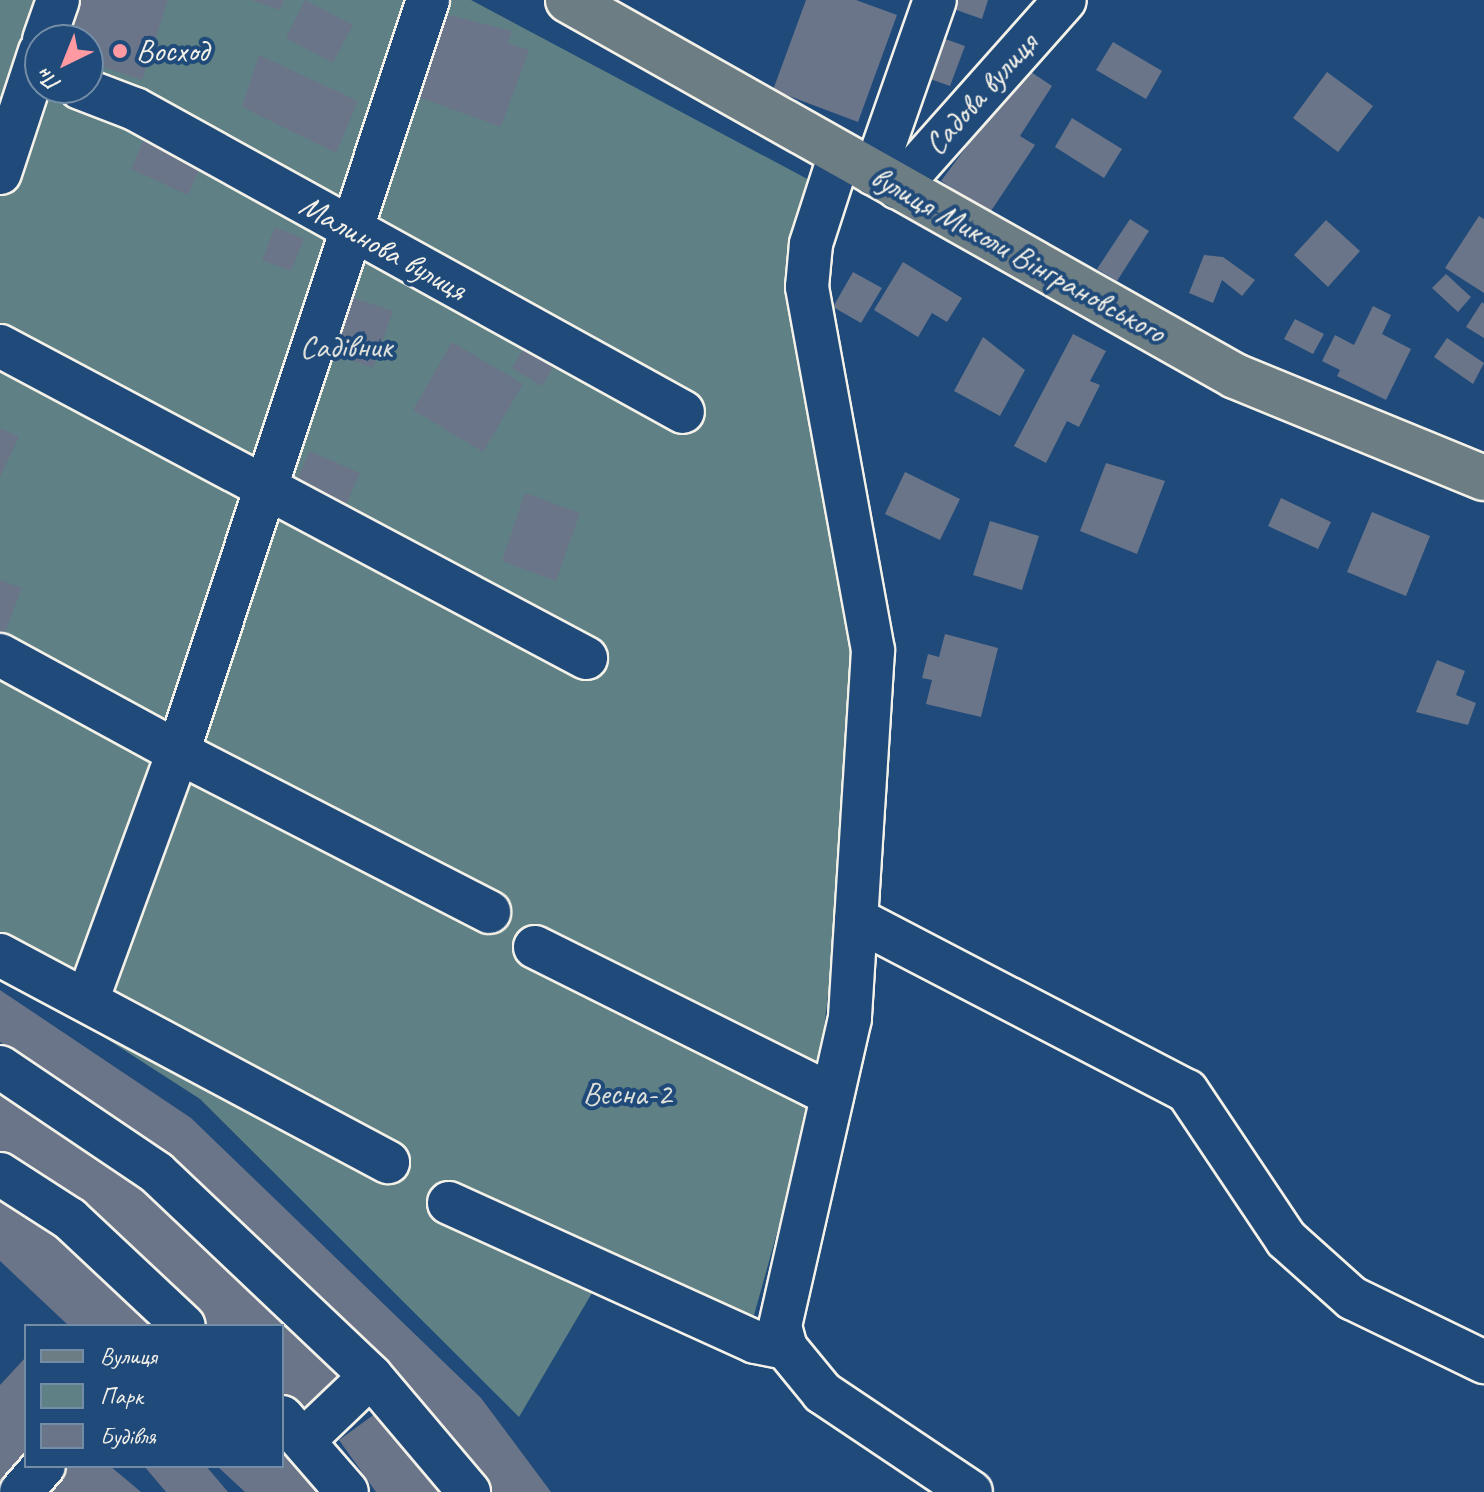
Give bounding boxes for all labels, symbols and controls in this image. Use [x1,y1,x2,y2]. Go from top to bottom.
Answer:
north arrow [24,24,104,104]
street label: Садова вулиця [917,25,1045,163]
place label: Восход [136,32,208,70]
marker: Восход [111,42,129,60]
text: Пн [31,62,67,98]
street label: вулиця Миколи Вінграновського [864,158,1172,352]
street label: Малинова вулиця [292,186,474,310]
park label: Садівник [300,328,392,366]
park label: Весна-2 [583,1075,671,1113]
legend [24,1324,284,1468]
text: Вулиця [100,1341,157,1371]
text: Парк [100,1381,143,1411]
text: Будівля [100,1421,156,1451]

